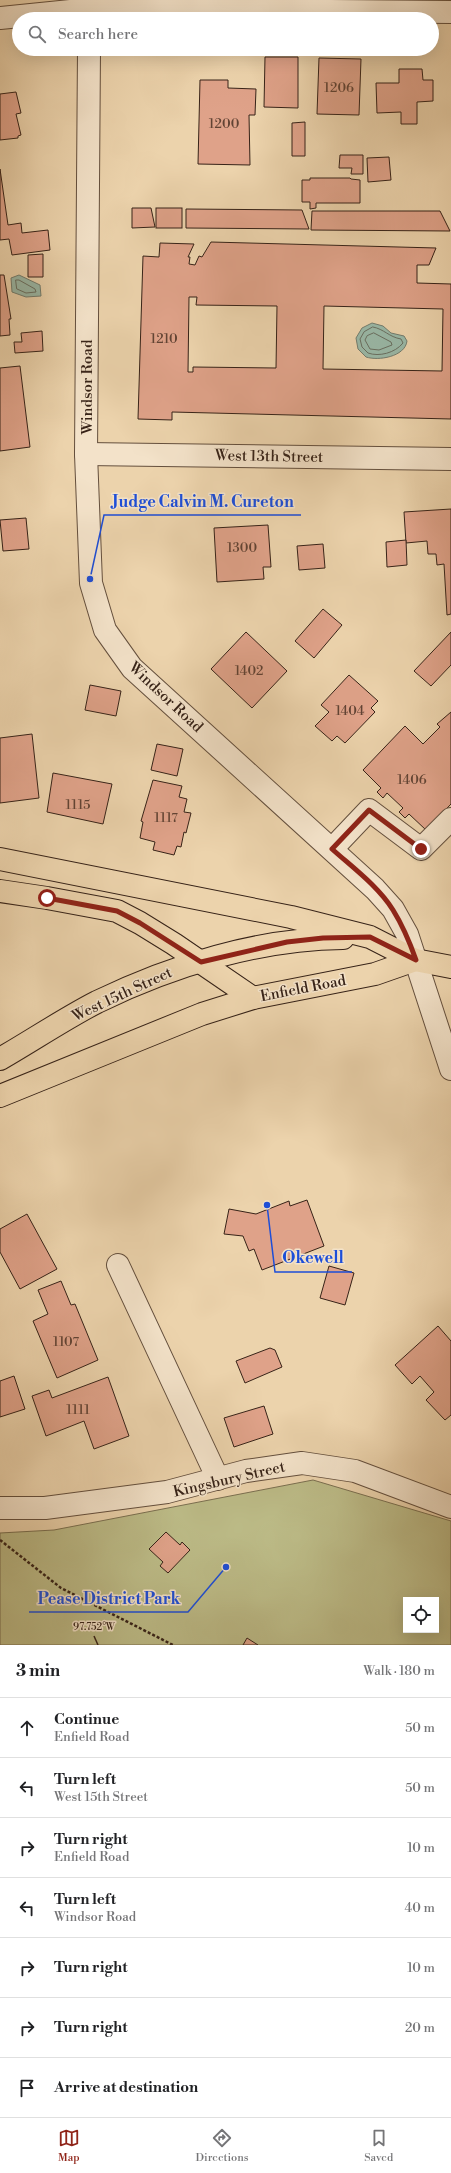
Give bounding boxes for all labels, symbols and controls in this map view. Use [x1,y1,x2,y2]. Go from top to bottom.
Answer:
search box [12,12,439,56]
icon: search [26,23,48,45]
text: Search here [58,25,138,44]
house number: 1206 [324,80,354,96]
house number: 1200 [209,116,240,132]
house number: 1210 [150,331,178,347]
street label: Windsor Road [78,339,97,435]
street label: West 13th Street [214,446,324,467]
callout: Judge Calvin M. Cureton [104,487,301,515]
text: Judge Calvin M. Cureton [110,492,294,512]
house number: 1300 [227,540,257,556]
street label: Windsor Road [124,657,207,737]
house number: 1402 [235,663,263,679]
house number: 1404 [335,703,365,719]
house number: 1406 [397,772,427,788]
house number: 1115 [66,797,90,813]
house number: 1117 [154,810,178,826]
route end [412,840,430,858]
route start [38,889,56,907]
street label: West 15th Street [68,963,176,1026]
street label: Enfield Road [259,971,348,1006]
callout: Okewell [275,1244,352,1272]
text: Okewell [282,1248,344,1268]
house number: 1107 [53,1334,80,1350]
house number: 1111 [66,1402,90,1418]
street label: Kingsbury Street [171,1457,288,1502]
callout: Pease District Park [29,1584,188,1612]
text: Pease District Park [38,1589,182,1609]
map controls [403,1597,439,1633]
button: locate [403,1597,439,1633]
text: 97.752°W [73,1621,116,1633]
text: 3 min [16,1660,60,1682]
text: Walk · 180 m [363,1663,435,1679]
text: Continue [54,1710,119,1729]
icon: ahead [16,1717,38,1739]
text: 50 m [405,1720,435,1736]
text: Enfield Road [54,1729,129,1745]
text: Turn left [54,1770,116,1789]
icon: left [16,1777,38,1799]
text: 50 m [405,1780,435,1796]
text: West 15th Street [54,1789,148,1805]
text: Turn right [54,1830,128,1849]
icon: right [16,1837,38,1859]
text: 10 m [407,1840,435,1856]
text: Enfield Road [54,1849,129,1865]
text: Turn left [54,1890,116,1909]
icon: left [16,1897,38,1919]
text: 40 m [405,1900,435,1916]
text: Windsor Road [54,1909,136,1925]
icon: right [16,1957,38,1979]
text: Turn right [54,1958,128,1977]
text: 10 m [407,1960,435,1976]
icon: right [16,2017,38,2039]
text: Turn right [54,2018,128,2037]
text: 20 m [405,2020,435,2036]
icon: arrive [16,2077,38,2099]
text: Arrive at destination [54,2078,198,2097]
tab: Map [58,2127,80,2165]
tab: Directions [196,2127,249,2165]
tab: Saved [364,2127,393,2165]

